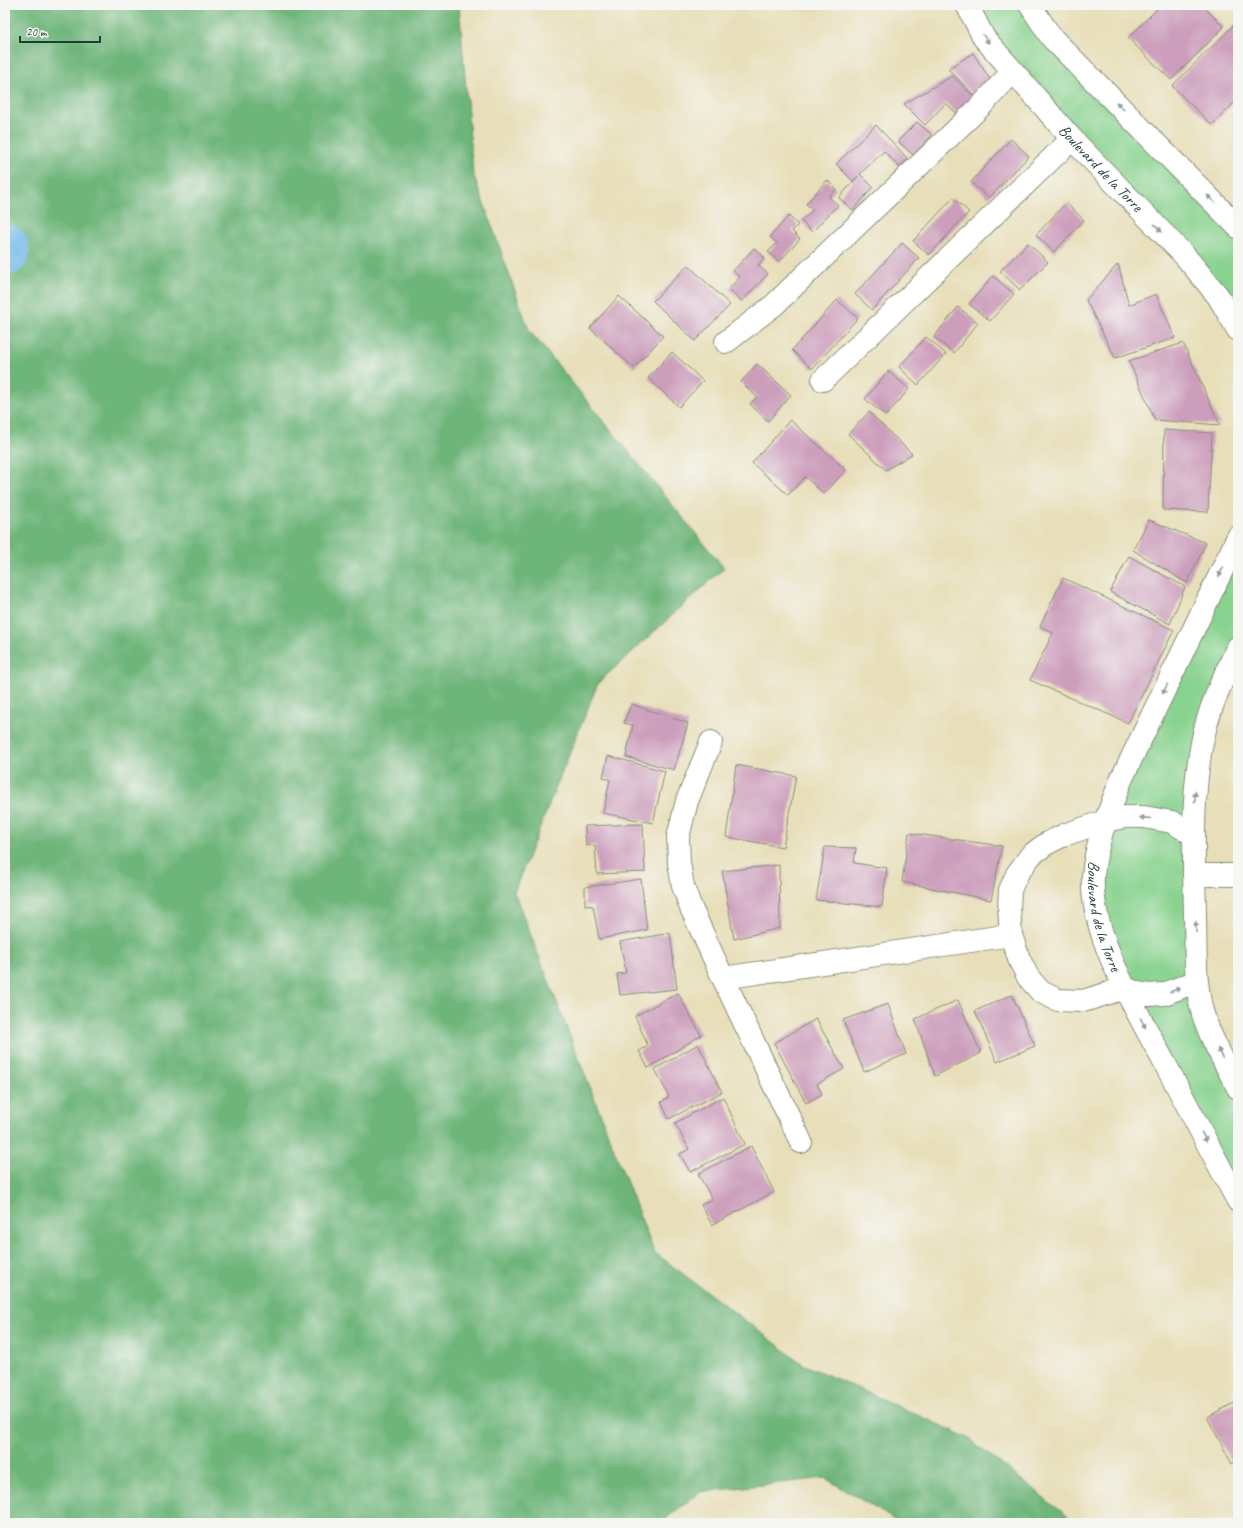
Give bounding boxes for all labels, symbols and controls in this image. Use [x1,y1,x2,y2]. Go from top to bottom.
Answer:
scale bar [20,18,100,44]
text: 20 m [26,24,48,40]
one-way arrow [982,34,990,44]
one-way arrow [1115,101,1125,111]
street label: Boulevard de la Torre [1054,121,1148,217]
one-way arrow [1206,194,1216,204]
one-way arrow [1153,223,1163,233]
one-way arrow [1218,566,1224,578]
one-way arrow [1162,683,1168,695]
one-way arrow [1192,790,1198,803]
one-way arrow [1139,814,1151,821]
street label: Boulevard de la Torre [1083,860,1126,976]
one-way arrow [1192,921,1199,933]
one-way arrow [1170,987,1182,993]
one-way arrow [1140,1017,1147,1028]
one-way arrow [1217,1048,1223,1059]
one-way arrow [1201,1132,1208,1143]

